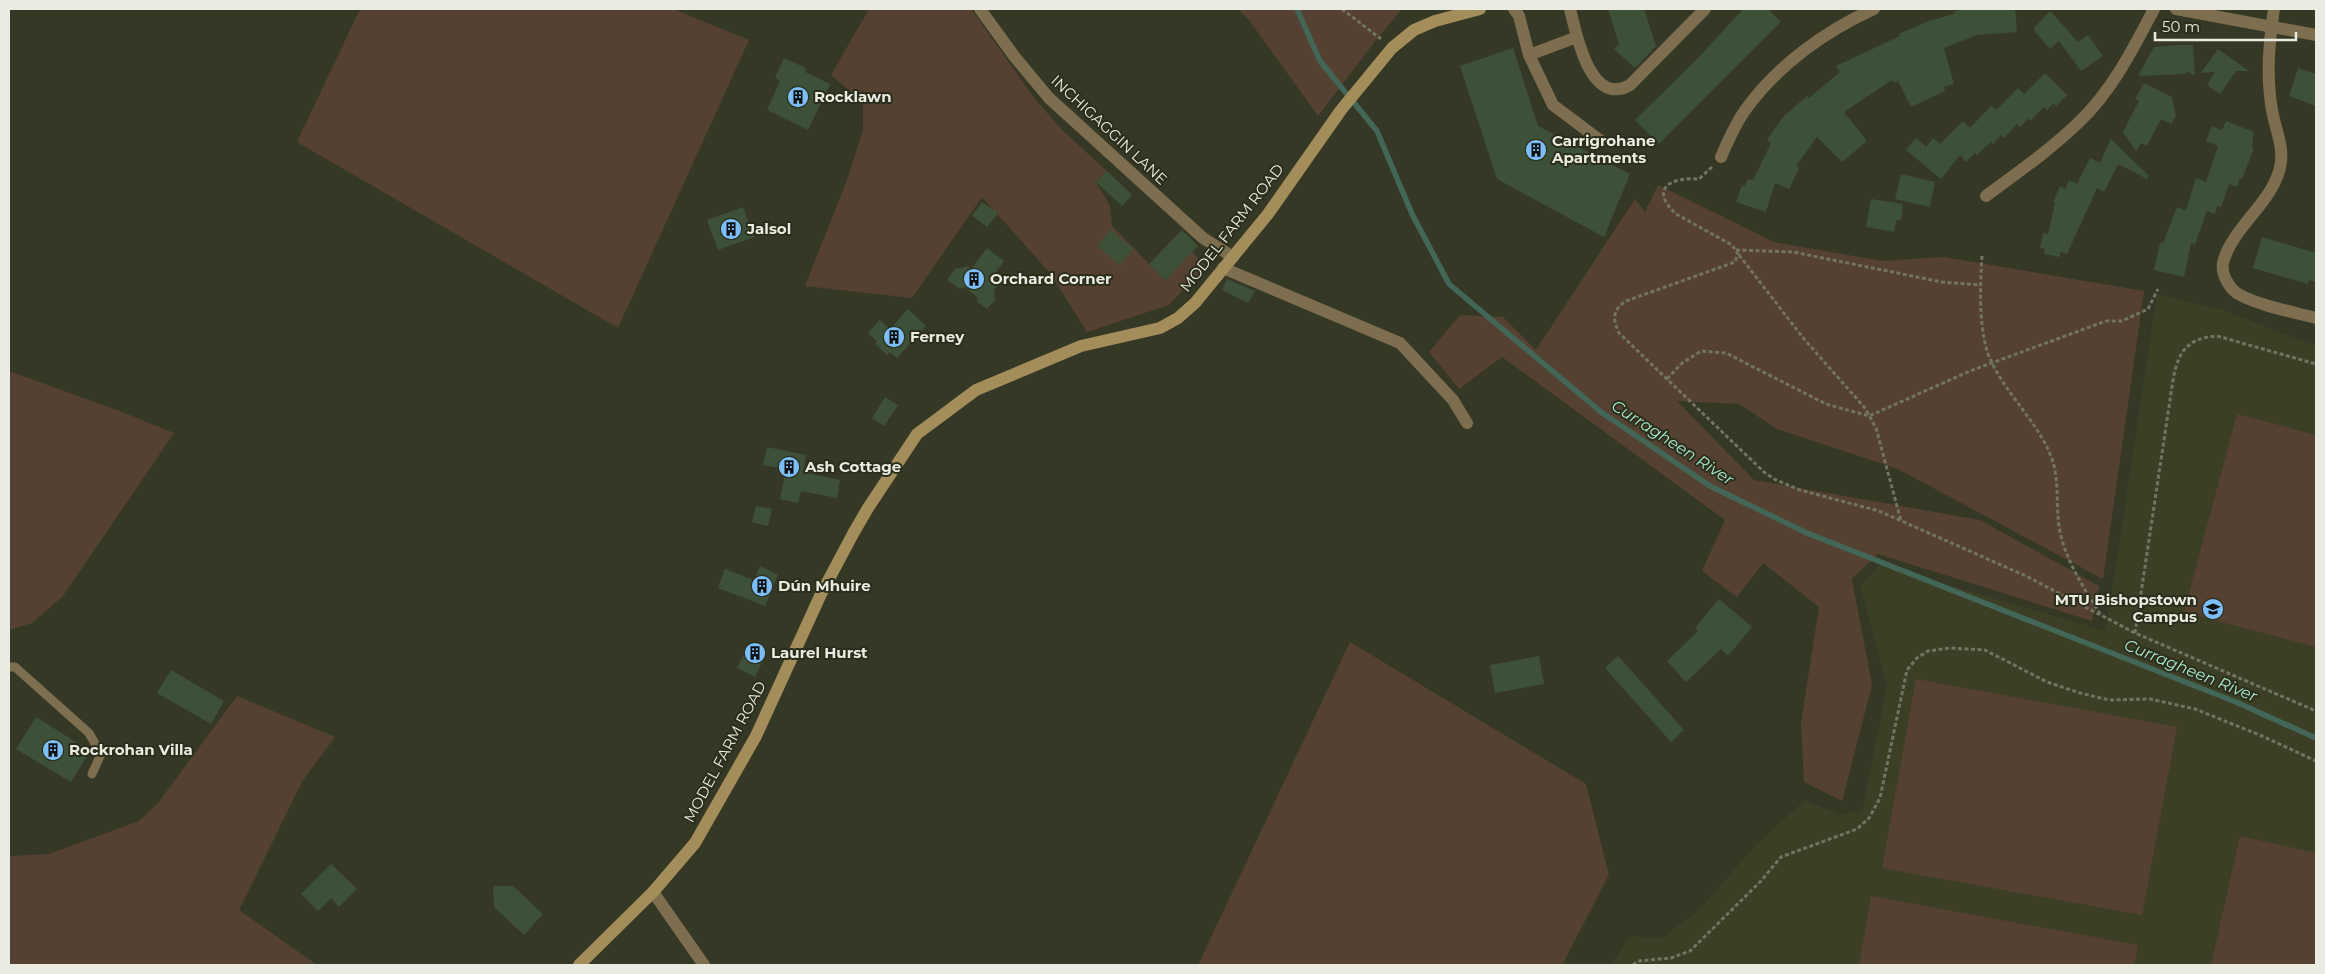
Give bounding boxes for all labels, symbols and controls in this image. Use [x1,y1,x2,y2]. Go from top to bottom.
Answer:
scale bar [2155,10,2296,42]
text: 50 m [2162,17,2200,36]
street label: INCHIGAGGIN LANE [1047,71,1171,188]
building icon: Rocklawn [786,85,810,109]
place label: Rocklawn [814,87,892,106]
place label: Carrigrohane Apartments [1551,131,1656,167]
building icon: Carrigrohane Apartments [1524,138,1548,162]
street label: MODEL FARM ROAD [1176,160,1288,296]
building icon: Jalsol [719,217,743,241]
place label: Jalsol [746,219,791,238]
building icon: Orchard Corner [962,267,986,291]
place label: Orchard Corner [990,269,1112,288]
building icon: Ferney [882,325,906,349]
place label: Ferney [910,327,965,346]
water label: Curragheen River [1608,396,1738,489]
building icon: Ash Cottage [777,455,801,479]
place label: Ash Cottage [804,457,901,476]
building icon: Dún Mhuire [750,574,774,598]
place label: Dún Mhuire [778,576,871,595]
place label: MTU Bishopstown Campus [2055,590,2197,626]
school or university icon: MTU Bishopstown Campus [2201,597,2225,621]
water label: Curragheen River [2122,635,2261,706]
building icon: Laurel Hurst [743,641,767,665]
place label: Laurel Hurst [771,643,868,662]
street label: MODEL FARM ROAD [679,678,770,826]
building icon: Rockrohan Villa [41,738,65,762]
place label: Rockrohan Villa [69,740,193,759]

